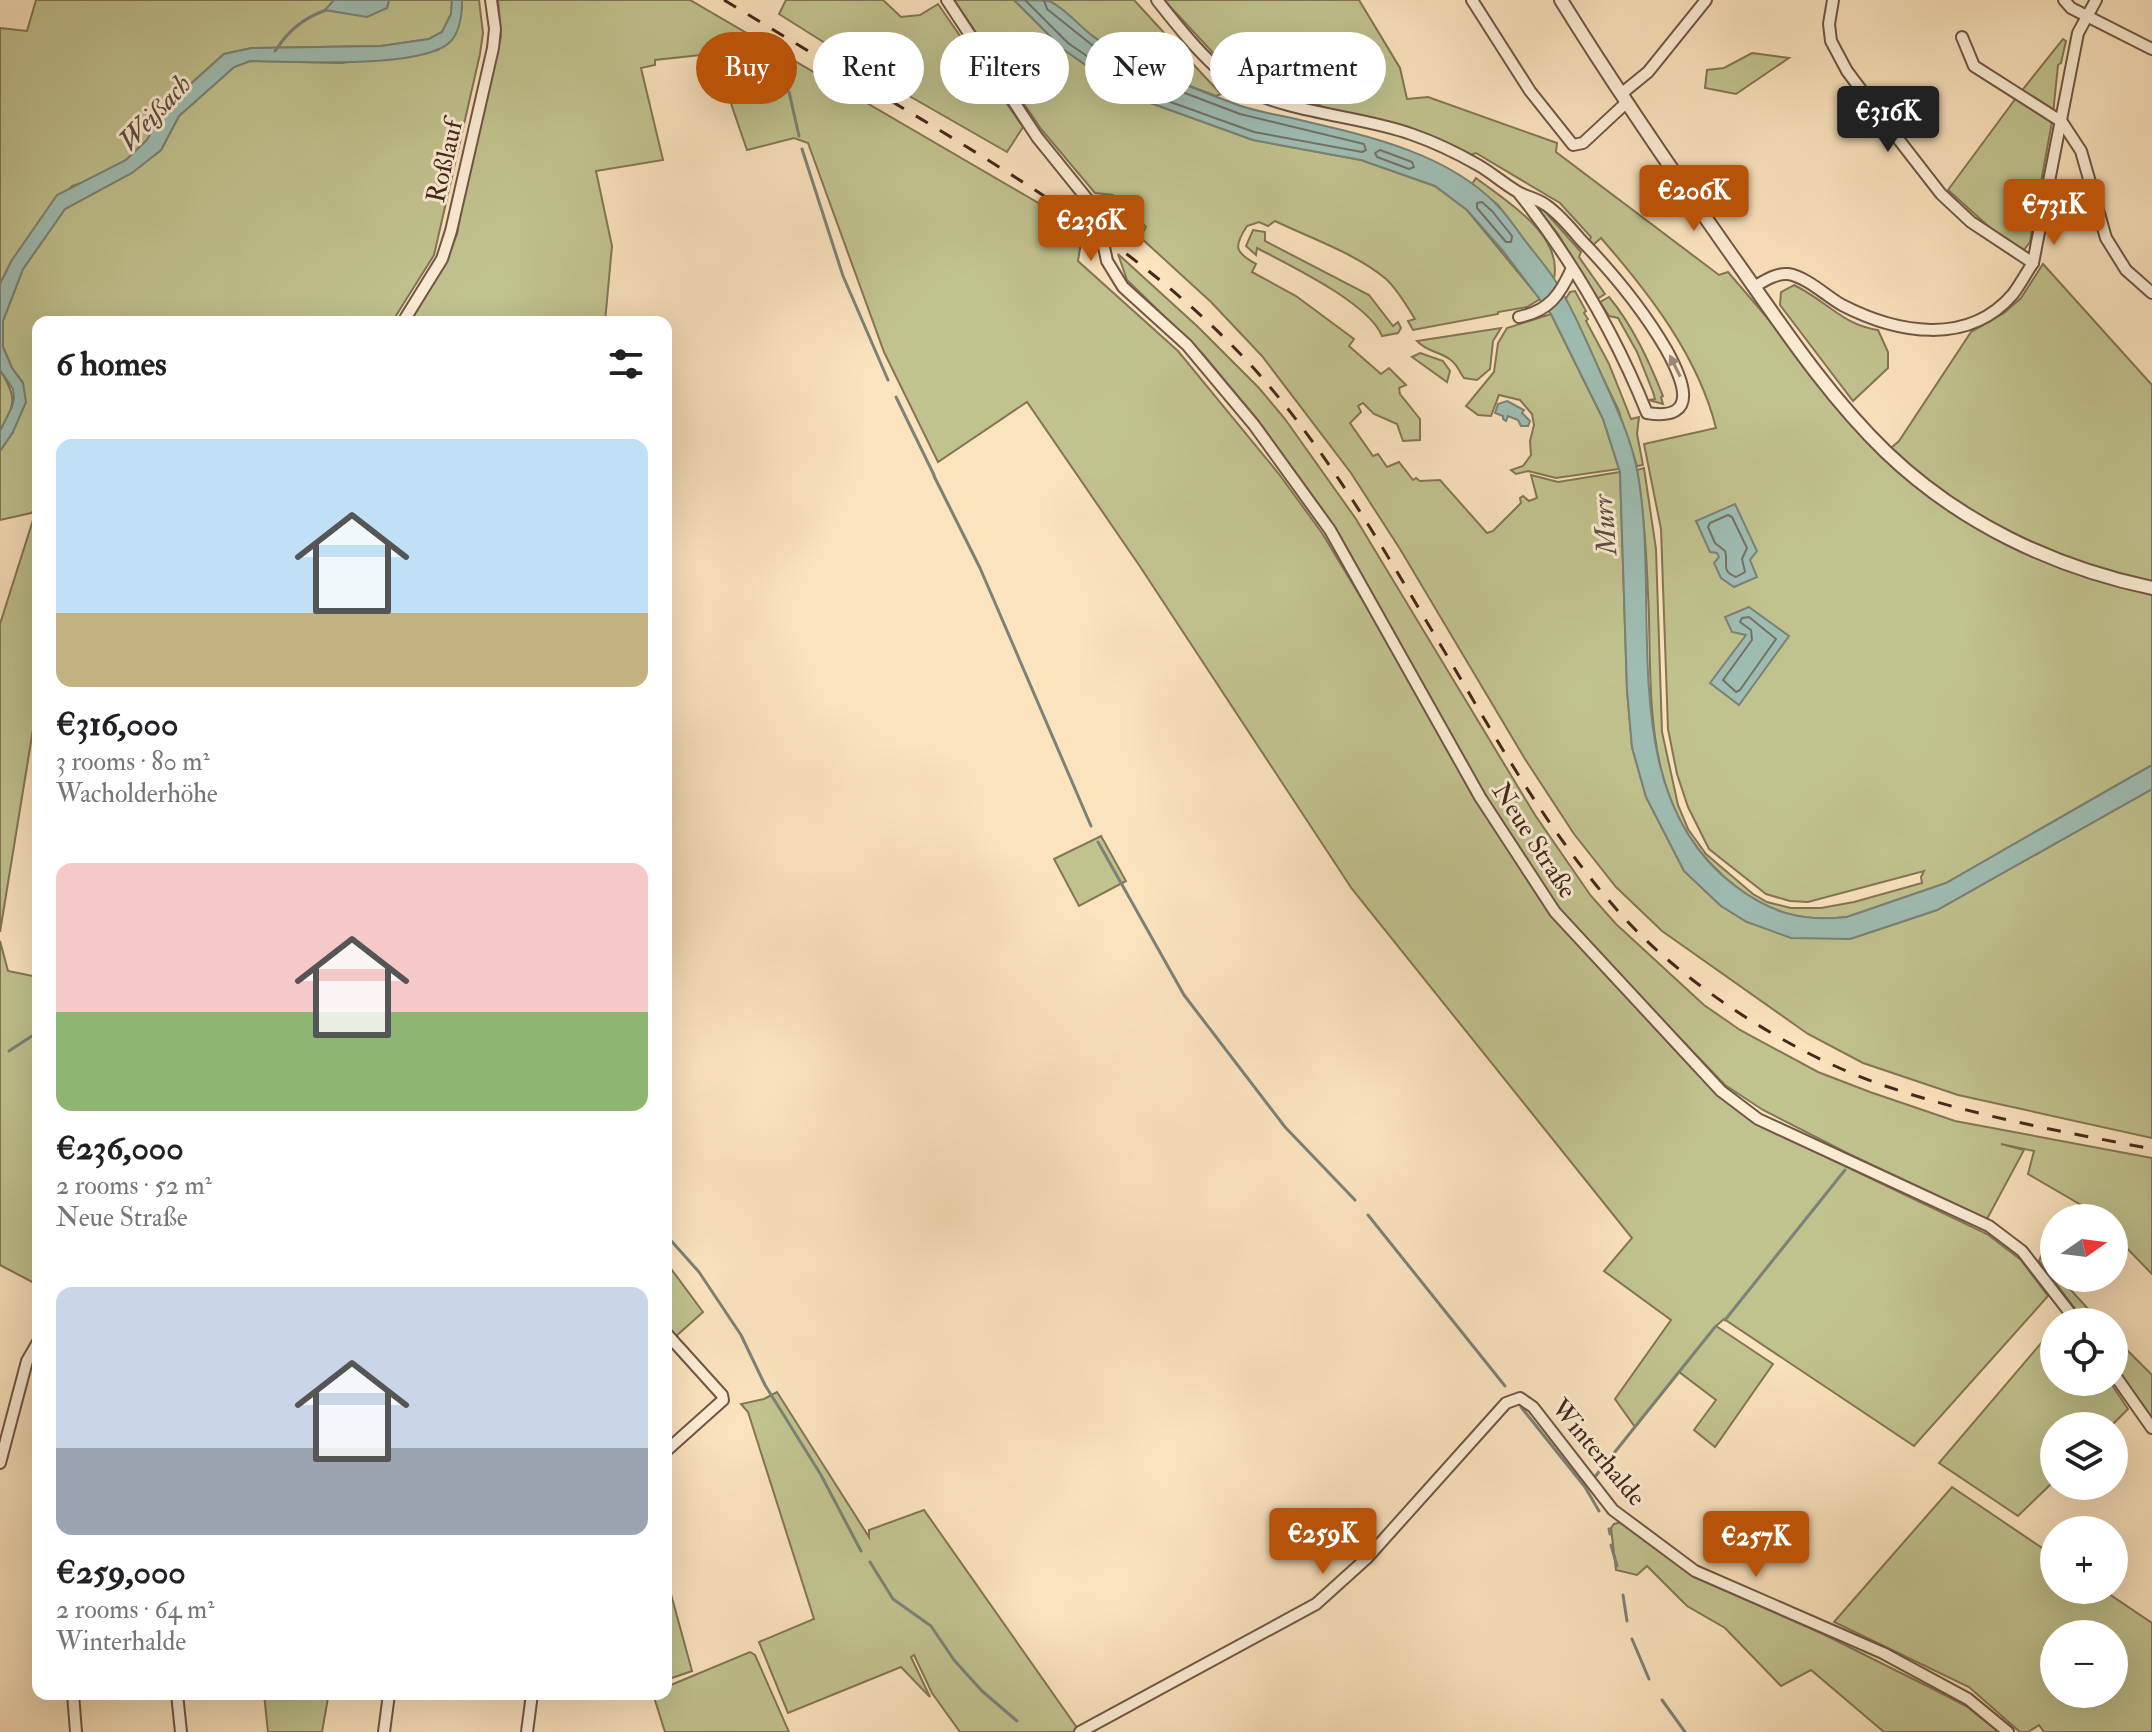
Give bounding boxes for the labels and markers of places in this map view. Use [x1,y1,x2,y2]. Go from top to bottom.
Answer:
pin: €316K [1832,86,1944,154]
pin: €206K [1638,165,1750,233]
pin: €731K [1998,179,2110,247]
pin: €236K [1035,195,1147,263]
pin: €259K [1267,1508,1379,1576]
pin: €257K [1700,1511,1812,1579]

